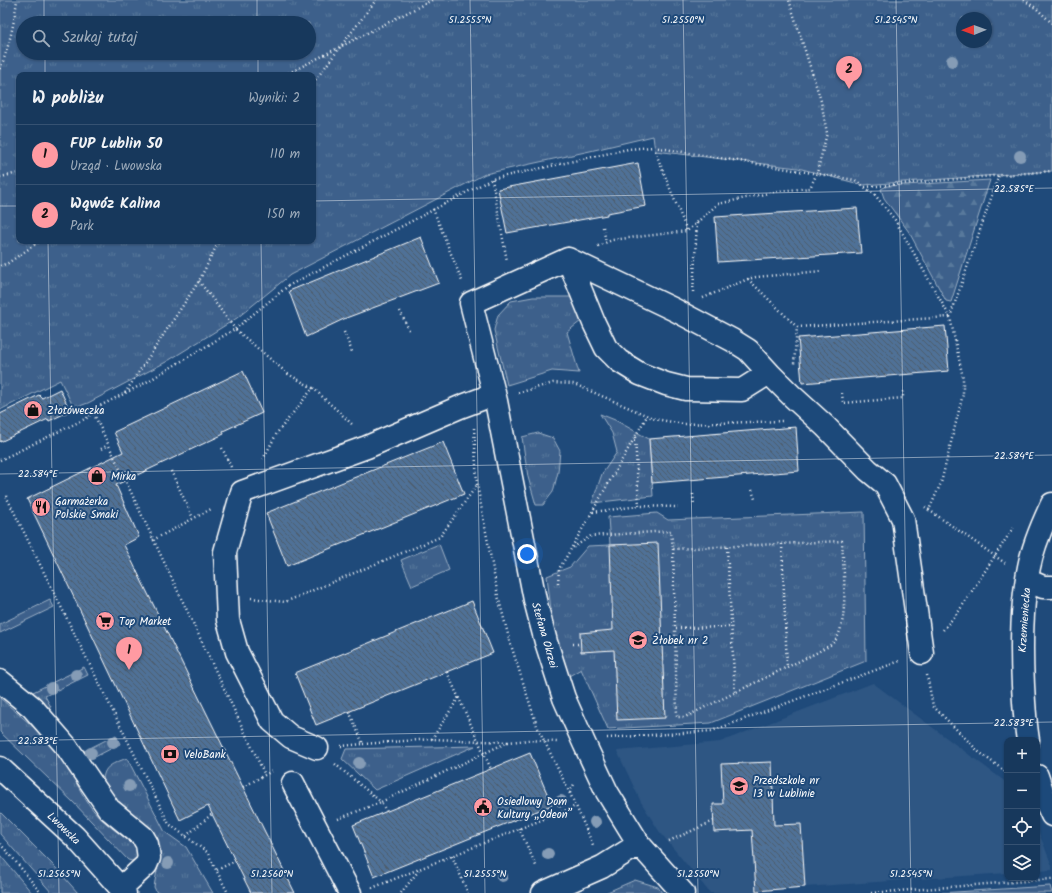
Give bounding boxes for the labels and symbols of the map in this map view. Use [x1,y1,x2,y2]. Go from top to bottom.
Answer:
text: 51.2555°N [449,12,492,28]
text: 51.2550°N [662,12,705,28]
text: 51.2545°N [874,12,918,28]
north arrow [956,12,992,48]
pin: 2 [836,56,862,89]
text: 22.585°E [994,181,1035,197]
shop icon: Złotóweczka [22,399,44,421]
place label: Złotóweczka [47,402,104,420]
text: 22.584°E [994,448,1035,464]
shop icon: Mirka [86,465,108,487]
text: 22.584°E [18,466,59,482]
place label: Mirka [111,468,136,486]
place label: Garmażerka Polskie Smaki [55,493,118,524]
restaurant icon: Garmażerka Polskie Smaki [30,496,52,518]
your location [517,544,537,564]
street label: Krzemieniecka [1014,587,1036,653]
street label: Stefana Okrzei [526,600,562,671]
supermarket icon: Top Market [94,610,116,632]
place label: Top Market [119,613,172,631]
school or university icon: Żłobek nr 2 [627,629,649,651]
place label: Żłobek nr 2 [652,632,708,650]
pin: 1 [116,637,142,670]
text: 22.583°E [994,715,1035,731]
text: 22.583°E [18,733,59,749]
bank icon: VeloBank [159,743,181,765]
place label: VeloBank [184,746,227,764]
place label: Przedszkole nr 13 w Lublinie [753,772,820,803]
school or university icon: Przedszkole nr 13 w Lublinie [728,775,750,797]
place label: Osiedlowy Dom Kultury „Odeon” [497,793,573,824]
public building icon: Osiedlowy Dom Kultury „Odeon” [472,796,494,818]
street label: Lwowska [42,808,84,849]
text: 51.2565°N [37,866,81,882]
text: 51.2560°N [251,866,294,882]
text: 51.2555°N [464,866,507,882]
text: 51.2550°N [677,866,720,882]
text: 51.2545°N [889,866,933,882]

